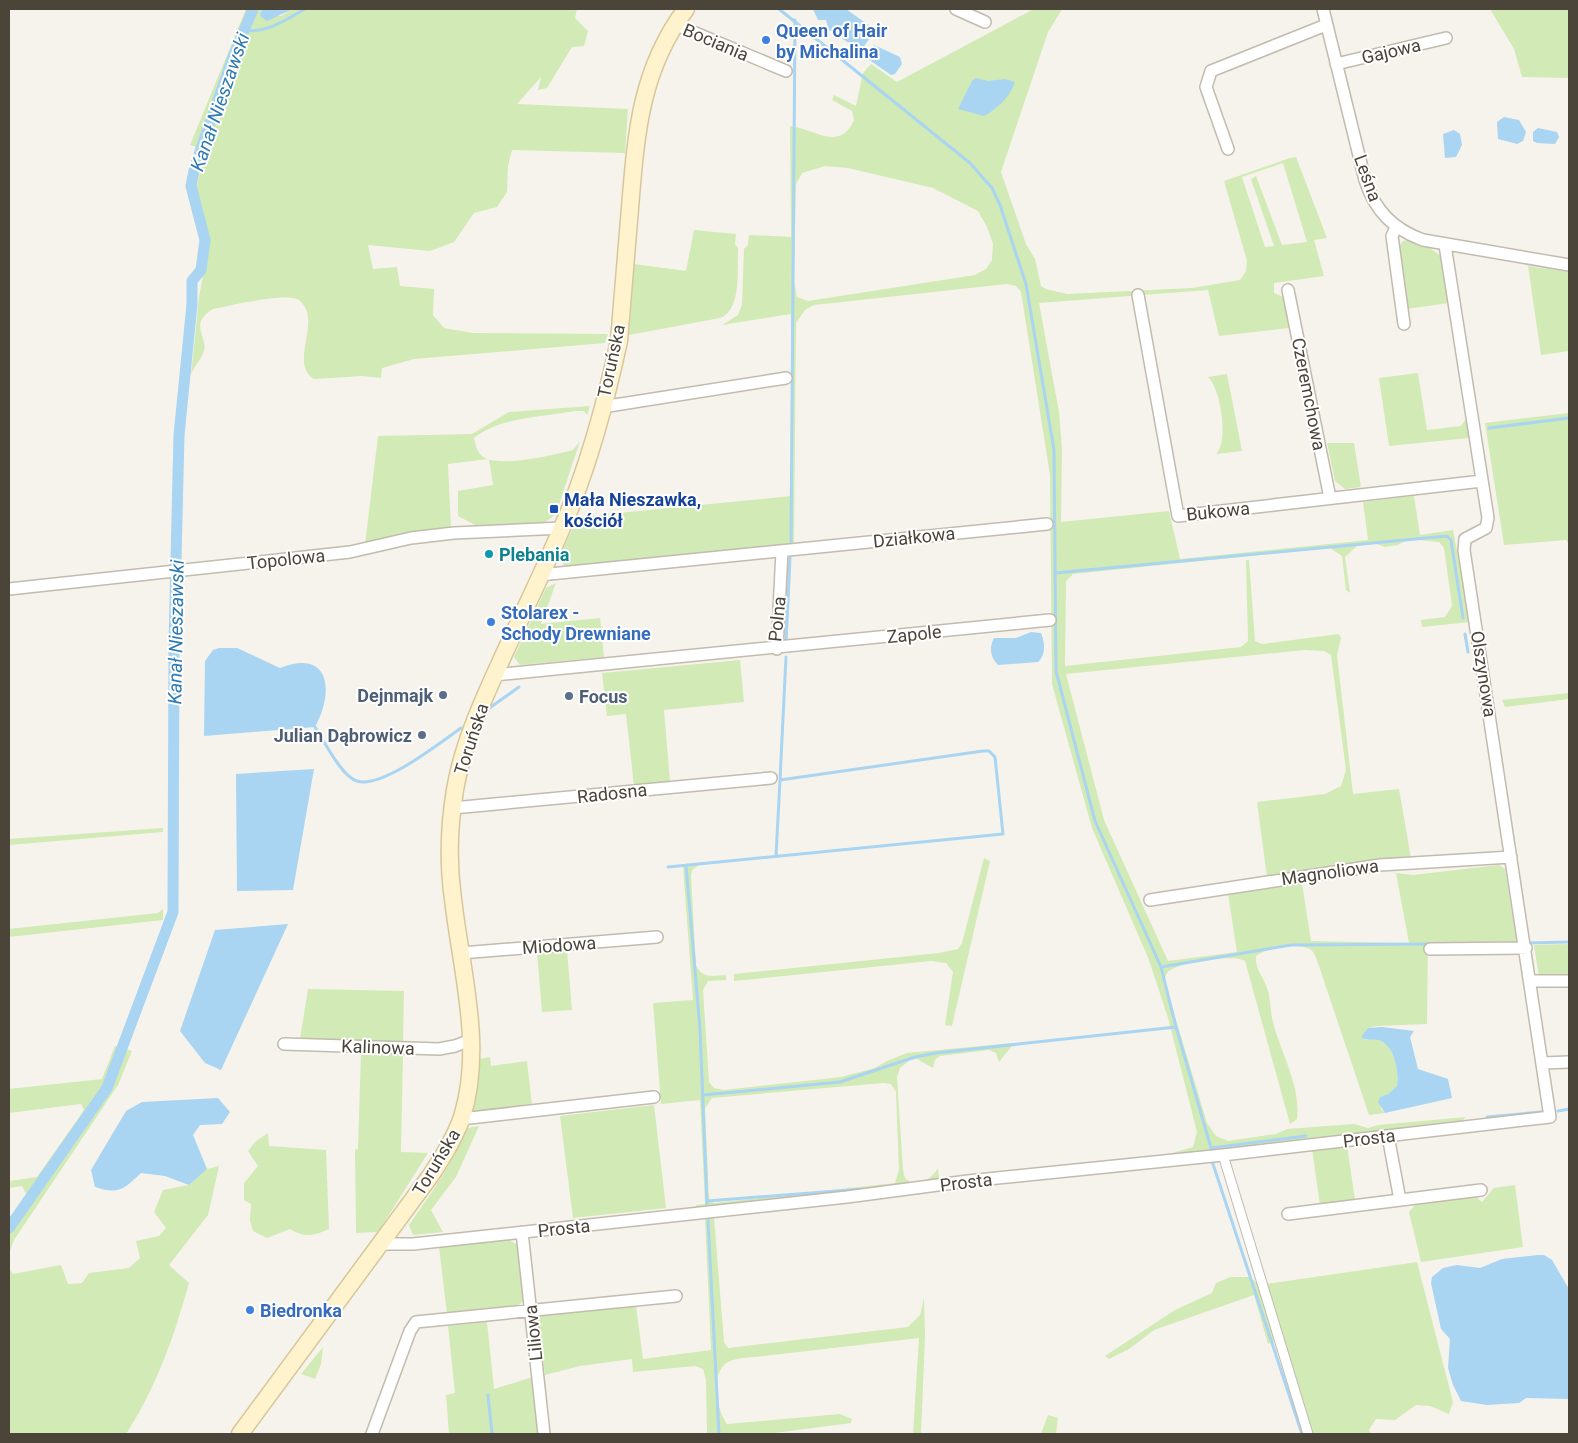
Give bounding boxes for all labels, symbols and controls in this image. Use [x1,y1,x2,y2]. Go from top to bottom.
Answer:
street label: Bociania [680,19,752,65]
place label: Queen of Hair by Michalina [776,20,888,62]
water label: Kanał Nieszawski [186,29,255,174]
marker: Queen of Hair by Michalina [760,34,772,46]
street label: Gajowa [1359,34,1423,68]
street label: Leśna [1350,152,1386,204]
street label: Toruńska [593,322,629,400]
street label: Czeremchowa [1288,336,1330,452]
place label: Mała Nieszawka, kościół [564,489,701,531]
street label: Bukowa [1185,497,1251,525]
marker: Mała Nieszawka, kościół [548,503,560,515]
street label: Działkowa [872,522,956,552]
street label: Topolowa [246,544,326,574]
place label: Plebania [499,544,570,565]
marker: Plebania [483,548,495,560]
water label: Kanał Nieszawski [163,559,189,705]
street label: Polna [764,595,790,643]
place label: Stolarex - Schody Drewniane [501,602,651,644]
marker: Stolarex - Schody Drewniane [485,616,497,628]
street label: Zapole [886,621,942,647]
street label: Olszynowa [1467,629,1501,719]
place label: Dejnmajk [357,685,433,706]
place label: Focus [579,686,628,707]
marker: Dejnmajk [437,689,449,701]
marker: Focus [563,690,575,702]
street label: Toruńska [450,700,492,778]
place label: Julian Dąbrowicz [274,725,412,746]
marker: Julian Dąbrowicz [416,729,428,741]
street label: Radosna [576,779,648,807]
street label: Magnoliowa [1280,855,1380,889]
street label: Miodowa [521,932,597,958]
street label: Kalinowa [341,1035,415,1059]
street label: Prosta [1342,1124,1396,1152]
street label: Toruńska [408,1125,464,1199]
street label: Prosta [939,1168,993,1196]
street label: Prosta [537,1215,591,1241]
place label: Biedronka [260,1300,342,1321]
marker: Biedronka [244,1304,256,1316]
street label: Liliowa [520,1304,546,1362]

